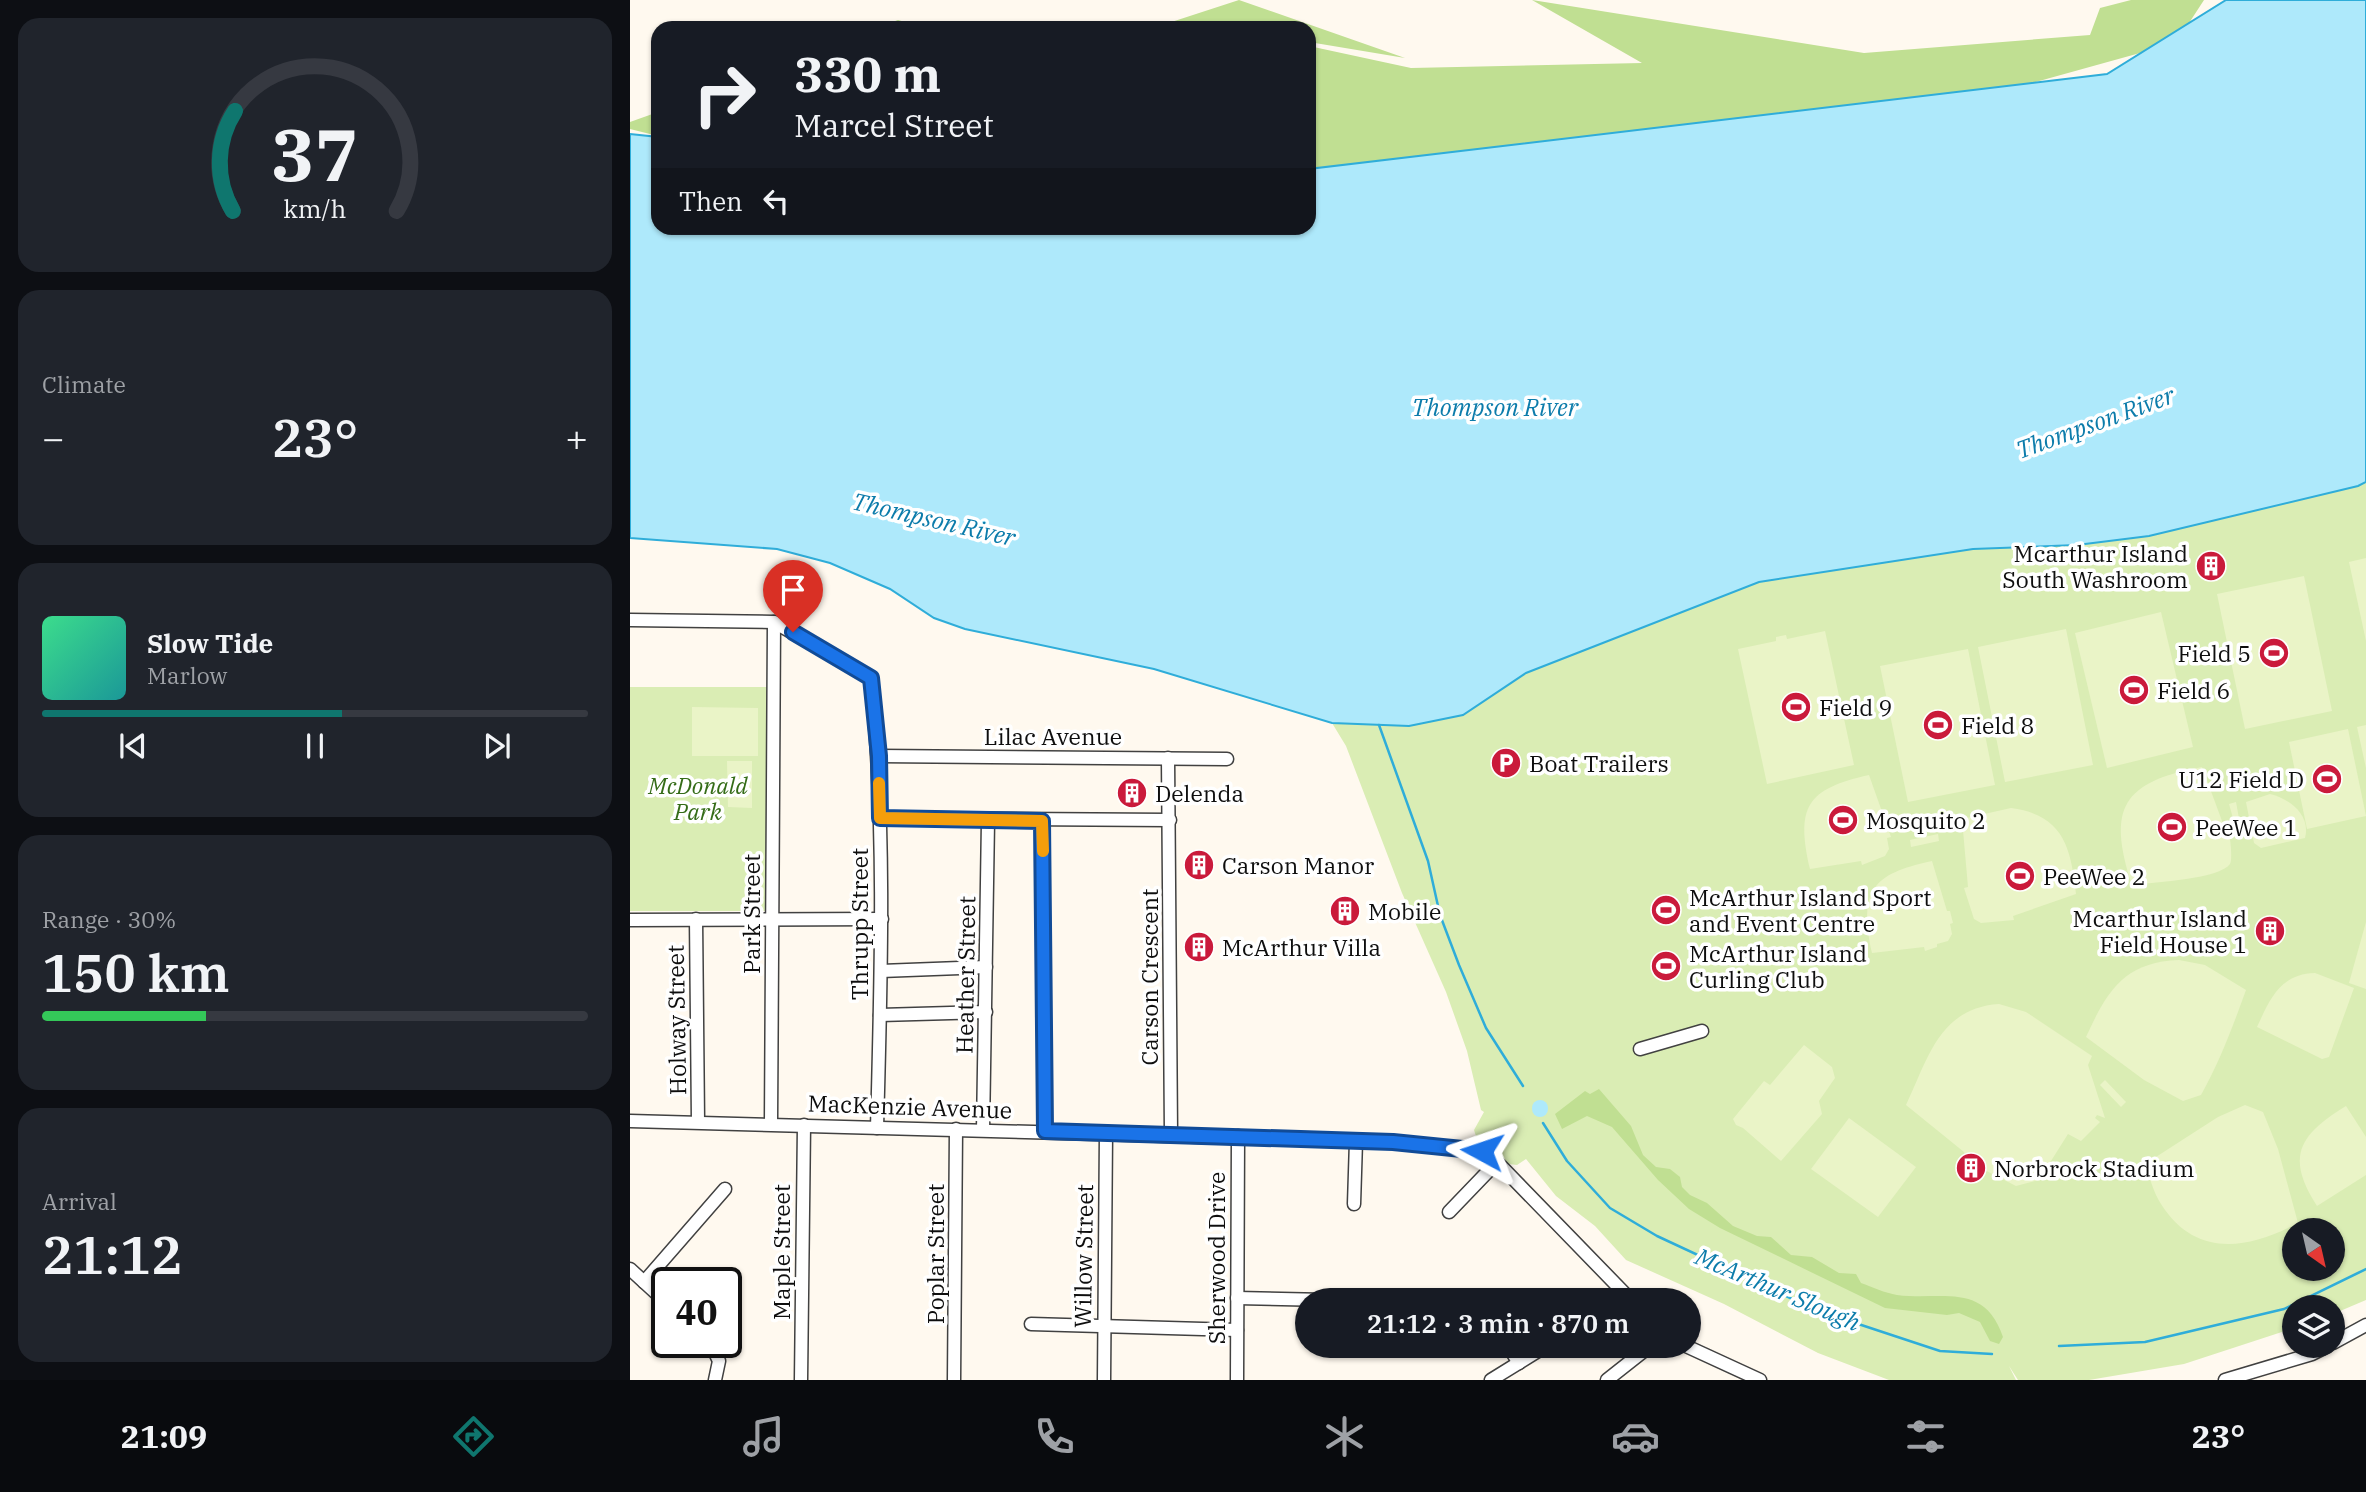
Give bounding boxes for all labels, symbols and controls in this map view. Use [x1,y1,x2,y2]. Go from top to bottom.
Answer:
text: 330 m [794,42,941,105]
icon: right [679,49,770,140]
text: Marcel Street [794,104,994,146]
text: 37 [271,107,359,202]
icon: left [757,182,795,220]
text: Then [679,184,743,218]
text: km/h [283,192,347,225]
text: Climate [42,369,126,399]
water label: Thompson River [2011,378,2180,465]
water label: Thompson River [1412,391,1580,423]
text: 23° [272,404,358,471]
text: − [42,413,65,462]
text: + [565,413,588,462]
water label: Thompson River [849,485,1020,554]
place label: Mcarthur Island South Washroom [2002,538,2188,594]
building icon: Mcarthur Island South Washroom [2194,549,2228,583]
pin [763,560,823,632]
icon: arrive [774,571,812,609]
text: Slow Tide [147,626,273,660]
sports icon: Field 5 [2257,636,2291,670]
place label: Field 5 [2178,638,2251,668]
text: Marlow [147,660,227,690]
sports icon: Field 6 [2117,673,2151,707]
place label: Field 6 [2157,675,2230,705]
sports icon: Field 9 [1779,690,1813,724]
place label: Field 9 [1819,692,1892,722]
sports icon: Field 8 [1921,708,1955,742]
place label: Field 8 [1961,710,2034,740]
street label: Lilac Avenue [984,721,1122,751]
icon: previous [114,727,152,765]
icon: pause [296,727,334,765]
icon: next [478,727,516,765]
parking icon: Boat Trailers [1489,746,1523,780]
place label: Boat Trailers [1529,748,1669,778]
sports icon: U12 Field D [2310,762,2344,796]
place label: U12 Field D [2178,764,2304,794]
park label: McDonald Park [647,770,748,826]
building icon: Delenda [1115,776,1149,810]
place label: Delenda [1155,778,1244,808]
sports icon: Mosquito 2 [1826,803,1860,837]
place label: Mosquito 2 [1866,805,1986,835]
sports icon: PeeWee 1 [2155,810,2189,844]
place label: PeeWee 1 [2195,812,2298,842]
street label: Thrupp Street [844,848,874,1000]
building icon: Carson Manor [1182,848,1216,882]
place label: Carson Manor [1222,850,1374,880]
street label: Park Street [736,854,766,974]
sports icon: PeeWee 2 [2003,859,2037,893]
place label: PeeWee 2 [2043,861,2146,891]
place label: McArthur Island Sport and Event Centre [1689,882,1931,938]
street label: Carson Crescent [1134,889,1164,1065]
sports icon: McArthur Island Sport and Event Centre [1649,893,1683,927]
building icon: Mobile [1328,894,1362,928]
street label: Heather Street [949,896,981,1054]
place label: Mobile [1368,896,1441,926]
place label: Mcarthur Island Field House 1 [2073,903,2247,959]
text: Range · 30% [42,904,176,934]
building icon: Mcarthur Island Field House 1 [2253,914,2287,948]
building icon: McArthur Villa [1182,930,1216,964]
place label: McArthur Villa [1222,932,1381,962]
place label: McArthur Island Curling Club [1689,938,1867,994]
text: 150 km [42,939,230,1006]
street label: Holway Street [660,945,692,1095]
sports icon: McArthur Island Curling Club [1649,949,1683,983]
street label: MacKenzie Avenue [807,1087,1013,1125]
position arrow [1445,1114,1519,1188]
building icon: Norbrock Stadium [1954,1151,1988,1185]
place label: Norbrock Stadium [1994,1153,2194,1183]
street label: Sherwood Drive [1201,1172,1231,1344]
street label: Maple Street [766,1184,796,1320]
street label: Poplar Street [920,1184,950,1324]
street label: Willow Street [1067,1184,1099,1328]
text: Arrival [42,1186,117,1216]
north arrow [2282,1218,2345,1281]
map controls [2282,1218,2345,1358]
text: 21:12 [42,1221,182,1288]
water label: McArthur Slough [1690,1239,1865,1338]
speed limit sign: 40 [651,1267,742,1358]
button: layers [2282,1295,2345,1358]
text: 21:12 · 3 min · 870 m [1367,1306,1629,1340]
icon: directions [449,1412,498,1461]
icon: music [739,1412,788,1461]
icon: phone [1030,1412,1079,1461]
icon: climate [1320,1412,1369,1461]
icon: car [1611,1412,1660,1461]
icon: filters [1901,1412,1950,1461]
text: 21:09 [121,1415,207,1457]
text: 23° [2192,1415,2245,1457]

